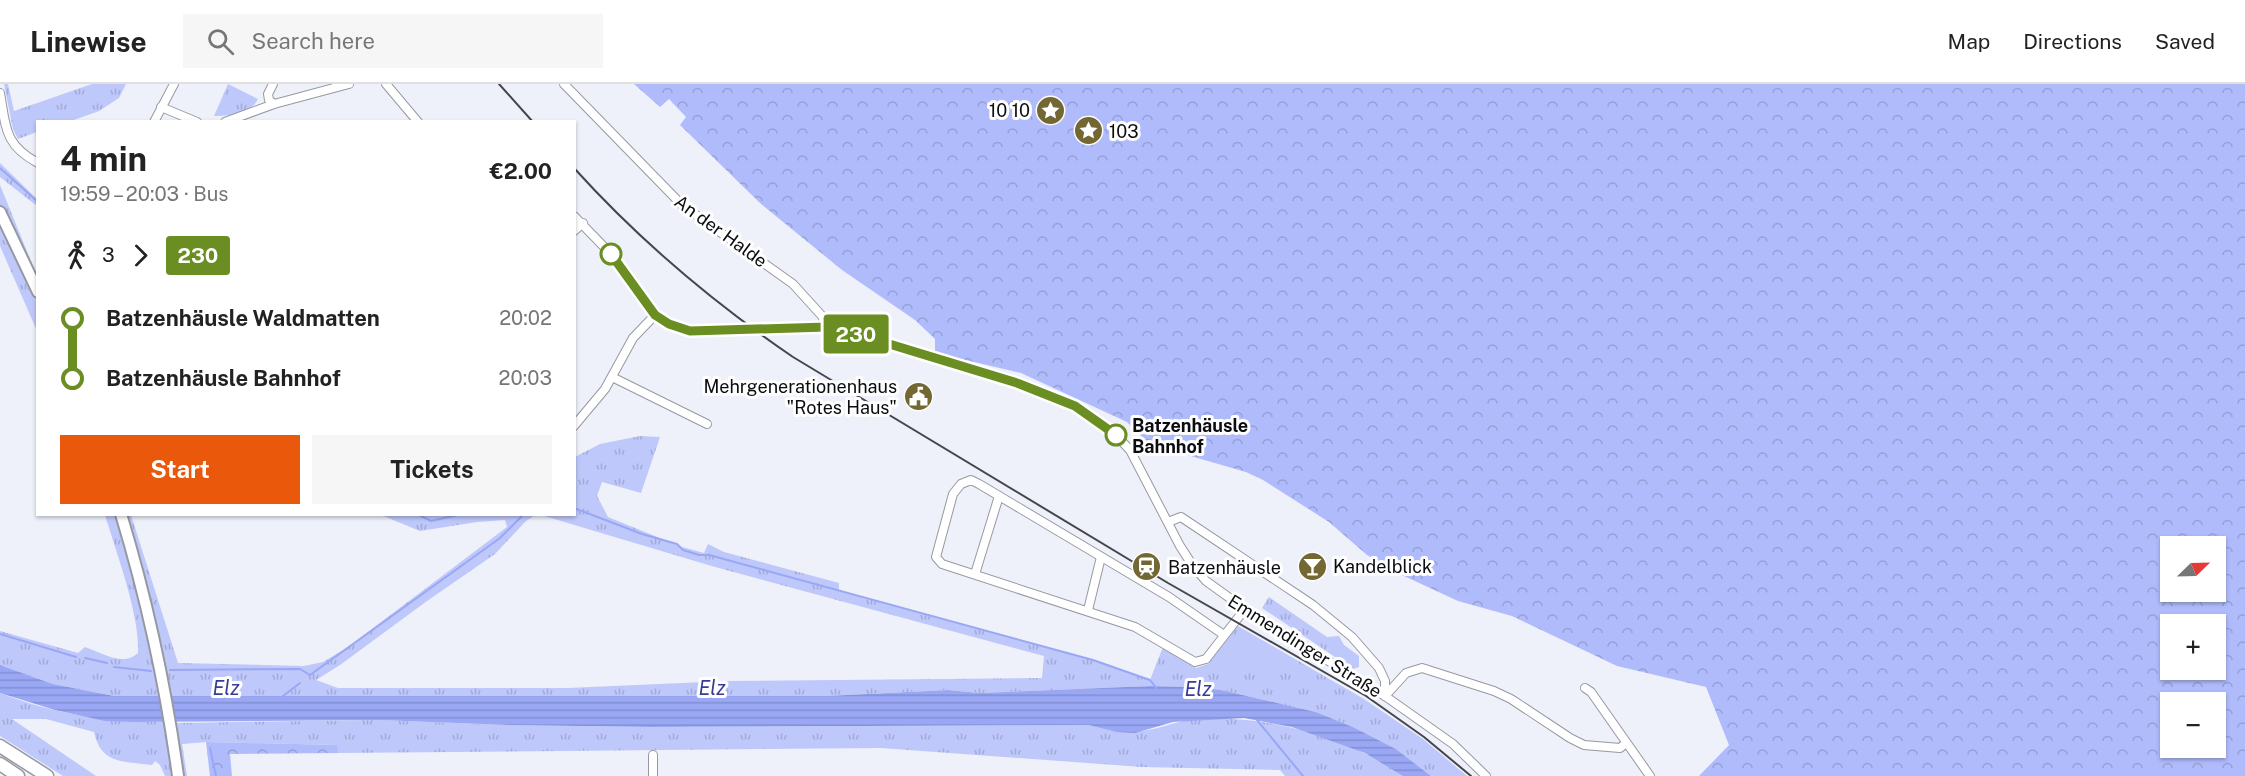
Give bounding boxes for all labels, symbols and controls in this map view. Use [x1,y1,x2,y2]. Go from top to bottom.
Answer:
search box [183,14,603,68]
text: Linewise [30,25,147,58]
icon: search [204,25,237,58]
text: Search here [252,28,375,54]
text: Map [1948,29,1990,54]
text: Directions [2023,29,2122,54]
text: Saved [2155,29,2215,54]
place icon: 10 10 [1035,94,1067,126]
place label: 10 10 [989,100,1030,121]
place icon: 103 [1072,115,1104,147]
place label: 103 [1109,121,1139,142]
text: 4 min [60,140,147,178]
text: €2.00 [489,158,552,184]
text: 19:59 – 20:03 · Bus [60,182,228,206]
street label: An der Halde [671,190,771,272]
icon: walk [60,239,93,272]
icon: forward [124,239,157,272]
text: 3 [102,243,115,267]
text: 230 [178,243,218,268]
unlabelled marker [600,243,622,265]
text: Batzenhäusle Waldmatten [106,305,380,331]
text: 20:02 [499,306,552,330]
line badge: 230 [822,314,890,354]
text: 230 [836,322,876,347]
text: Batzenhäusle Bahnhof [106,365,341,391]
text: 20:03 [499,366,552,390]
place label: Mehrgenerationenhaus "Rotes Haus" [703,376,897,418]
public building icon: Mehrgenerationenhaus "Rotes Haus" [902,380,934,412]
place label: Batzenhäusle Bahnhof [1132,415,1248,457]
marker: Batzenhäusle Bahnhof [1105,424,1127,446]
button: Start [60,435,300,504]
button: Tickets [312,435,552,504]
north arrow [2160,536,2226,602]
map controls [2160,536,2226,758]
bar icon: Kandelblick [1296,550,1328,582]
station icon: Batzenhäusle [1131,551,1163,583]
place label: Kandelblick [1333,556,1432,577]
place label: Batzenhäusle [1168,557,1281,578]
street label: Emmendinger Straße [1224,590,1386,702]
button: + [2160,614,2226,680]
water label: Elz [212,676,240,700]
water label: Elz [698,676,726,700]
water label: Elz [1184,677,1212,701]
button: − [2160,692,2226,758]

